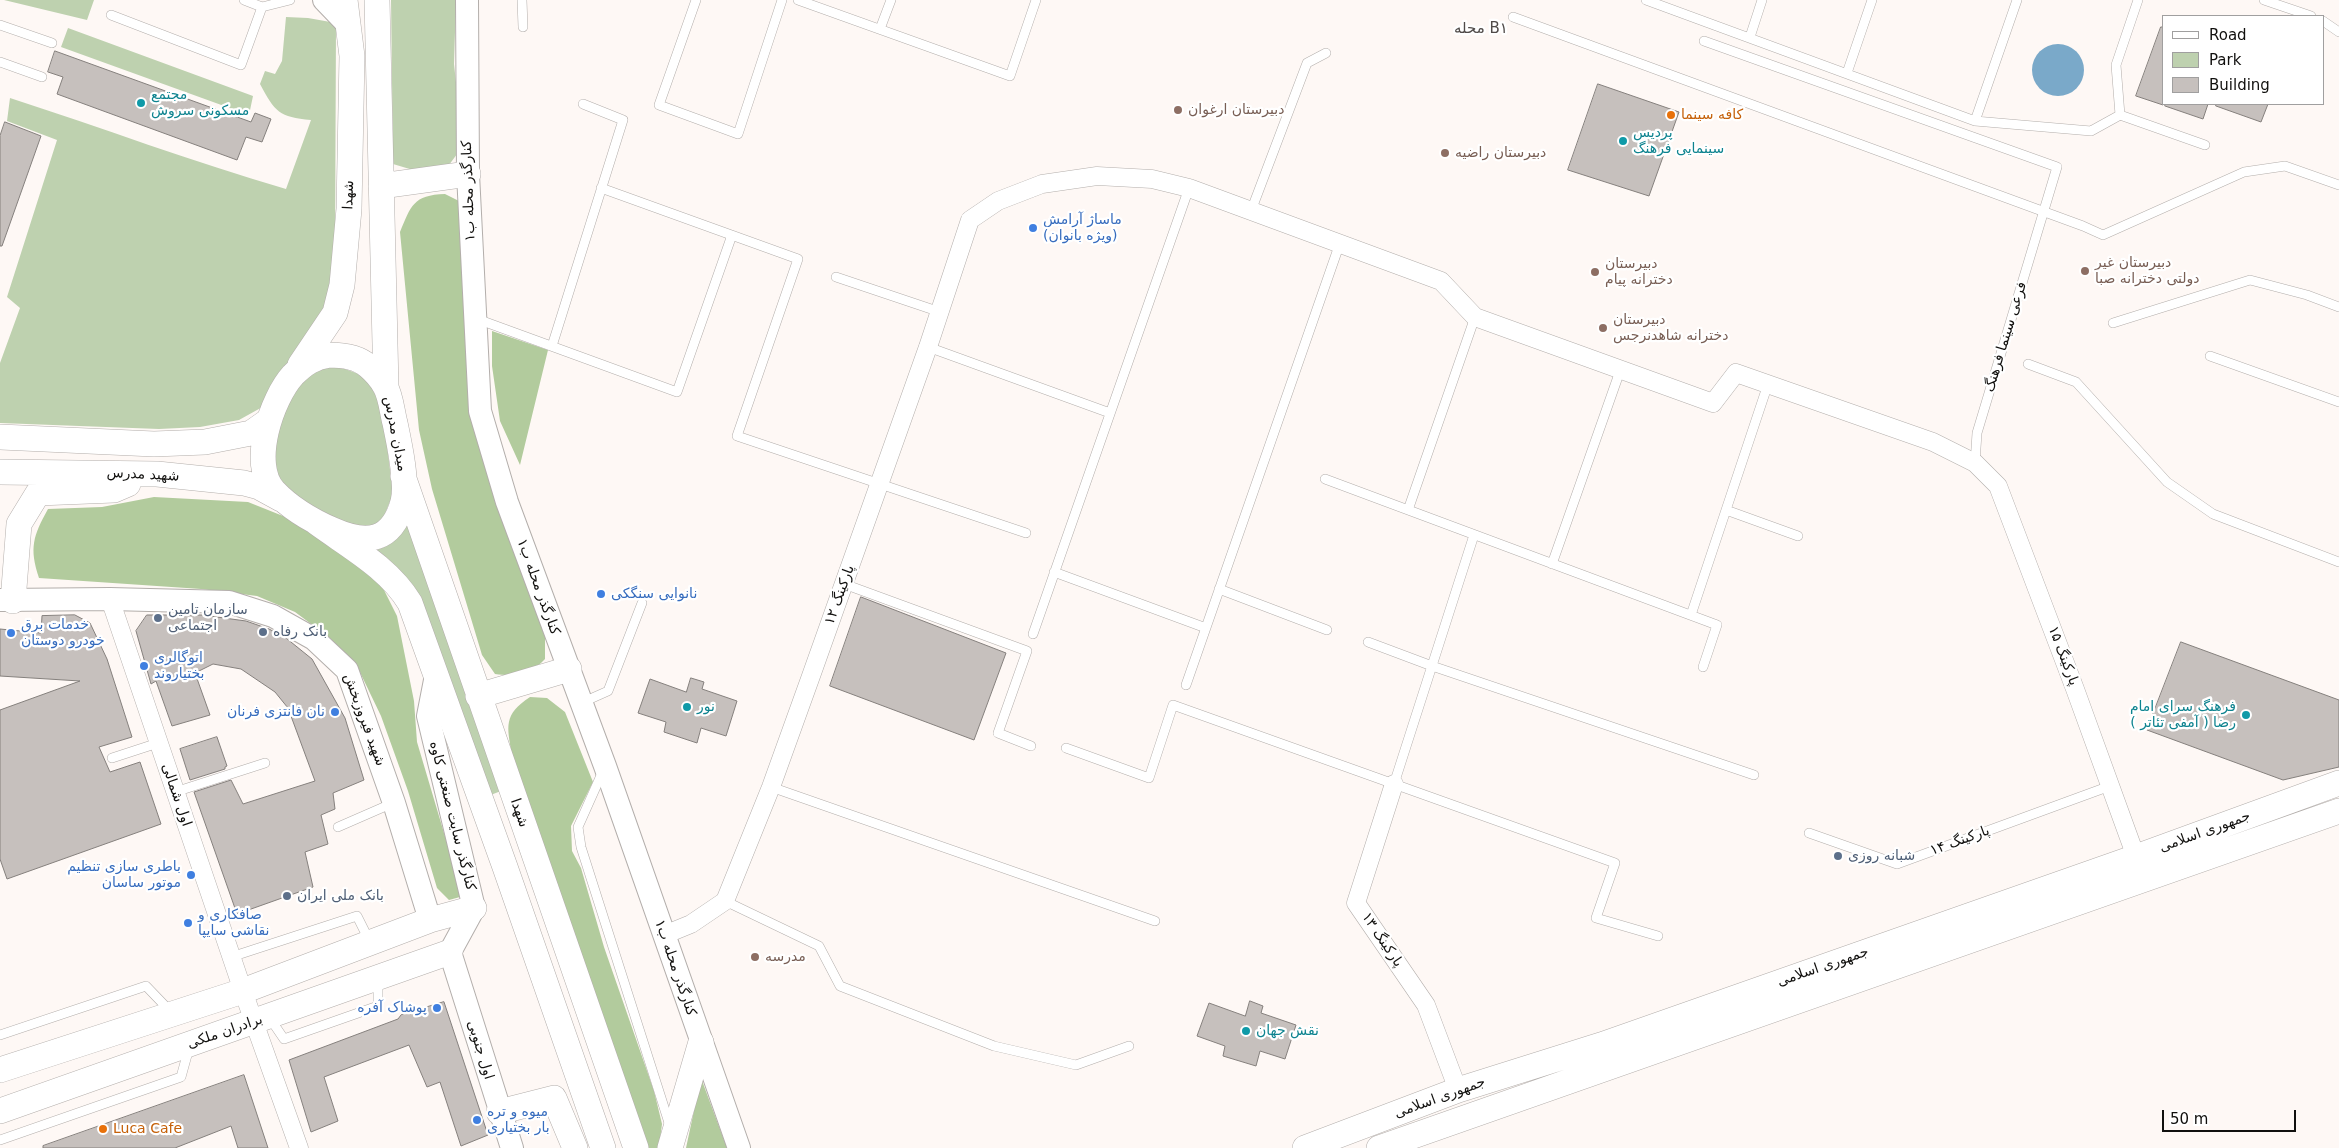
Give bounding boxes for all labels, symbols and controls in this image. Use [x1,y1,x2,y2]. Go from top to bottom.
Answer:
legend [2162,15,2324,105]
district label: محله B۱ [1454,20,1508,38]
text: Road [2209,26,2247,44]
text: Park [2209,51,2241,69]
text: Building [2209,76,2270,94]
place label: مجتمع مسکونی سروش [151,87,249,120]
marker: مجتمع مسکونی سروش [135,97,147,109]
place label: دبیرستان ارغوان [1188,102,1284,118]
marker: دبیرستان ارغوان [1172,104,1184,116]
place label: کافه سینما [1681,107,1743,123]
marker: کافه سینما [1665,109,1677,121]
place label: پردیس سینمایی فرهنگ [1633,125,1724,158]
marker: پردیس سینمایی فرهنگ [1617,135,1629,147]
street label: کنارگذر محله ب۱ [459,140,479,242]
place label: دبیرستان راضیه [1455,145,1546,161]
marker: دبیرستان راضیه [1439,147,1451,159]
street label: شهدا [340,180,358,210]
place label: ماساژ آرامش (ویژه بانوان) [1043,212,1122,244]
marker: ماساژ آرامش (ویژه بانوان) [1027,222,1039,234]
place label: دبیرستان غیر دولتی دخترانه صبا [2095,255,2200,288]
place label: دبیرستان دخترانه پیام [1605,256,1673,288]
marker: دبیرستان غیر دولتی دخترانه صبا [2079,265,2091,277]
marker: دبیرستان دخترانه پیام [1589,266,1601,278]
street label: فرعی سینما فرهنگ [1981,280,2031,394]
place label: دبیرستان دخترانه شاهدنرجس [1613,312,1728,344]
marker: دبیرستان دخترانه شاهدنرجس [1597,322,1609,334]
street label: میدان مدرس [379,395,411,473]
street label: شهید مدرس [106,465,180,485]
street label: کنارگذر محله ب۱ [513,537,563,637]
street label: پارکینگ ۱۲ [821,563,859,627]
place label: نانوایی سنگکی [611,586,697,602]
marker: نانوایی سنگکی [595,588,607,600]
place label: سازمان تامین اجتماعی [168,602,248,634]
marker: سازمان تامین اجتماعی [152,612,164,624]
place label: خدمات برق خودرو دوستان [21,617,105,650]
place label: بانک رفاه [273,624,327,640]
street label: پارکینگ ۱۵ [2044,624,2082,688]
marker: بانک رفاه [257,626,269,638]
marker: خدمات برق خودرو دوستان [5,627,17,639]
place label: اتوگالری بختیاروند [154,650,204,682]
marker: اتوگالری بختیاروند [138,660,150,672]
street label: شهید فیروزبخش [339,671,389,769]
place label: نور [697,699,715,715]
place label: فرهنگ سرای امام رضا ( آمفی تئاتر ) [2130,699,2236,732]
marker: نور [681,701,693,713]
place label: نان فانتزی فرنان [227,704,325,720]
marker: نان فانتزی فرنان [329,706,341,718]
marker: فرهنگ سرای امام رضا ( آمفی تئاتر ) [2240,709,2252,721]
street label: کنارگذر سایت صنعتی کاوه [425,740,479,892]
street label: اول شمالی [157,761,195,829]
street label: شهدا [506,796,532,830]
street label: جمهوری اسلامی [2157,808,2253,856]
street label: پارکینگ ۱۴ [1928,822,1992,860]
place label: شبانه روزی [1848,848,1915,864]
marker: شبانه روزی [1832,850,1844,862]
place label: باطری سازی تنظیم موتور ساسان [67,859,181,892]
marker: باطری سازی تنظیم موتور ساسان [185,869,197,881]
place label: بانک ملی ایران [297,888,384,904]
marker: بانک ملی ایران [281,890,293,902]
place label: صافکاری و نقاشی سایپا [198,907,269,940]
street label: پارکینگ ۱۳ [1358,910,1406,970]
marker: صافکاری و نقاشی سایپا [182,917,194,929]
street label: کنارگذر محله ب۱ [651,918,699,1018]
street label: جمهوری اسلامی [1775,943,1871,991]
place label: مدرسه [765,949,806,965]
marker: مدرسه [749,951,761,963]
place label: پوشاک آفره [357,1000,427,1016]
marker: پوشاک آفره [431,1002,443,1014]
street label: برادران ملکی [185,1011,265,1053]
street label: اول جنوبی [463,1018,497,1082]
place label: نقش جهان [1256,1023,1319,1039]
marker: نقش جهان [1240,1025,1252,1037]
street label: جمهوری اسلامی [1392,1074,1488,1122]
scale bar [2164,1100,2298,1132]
place label: میوه و تره بار بختیاری [487,1104,550,1136]
text: 50 m [2170,1110,2208,1128]
marker: میوه و تره بار بختیاری [471,1114,483,1126]
place label: Luca Cafe [113,1121,182,1137]
marker: Luca Cafe [97,1123,109,1135]

